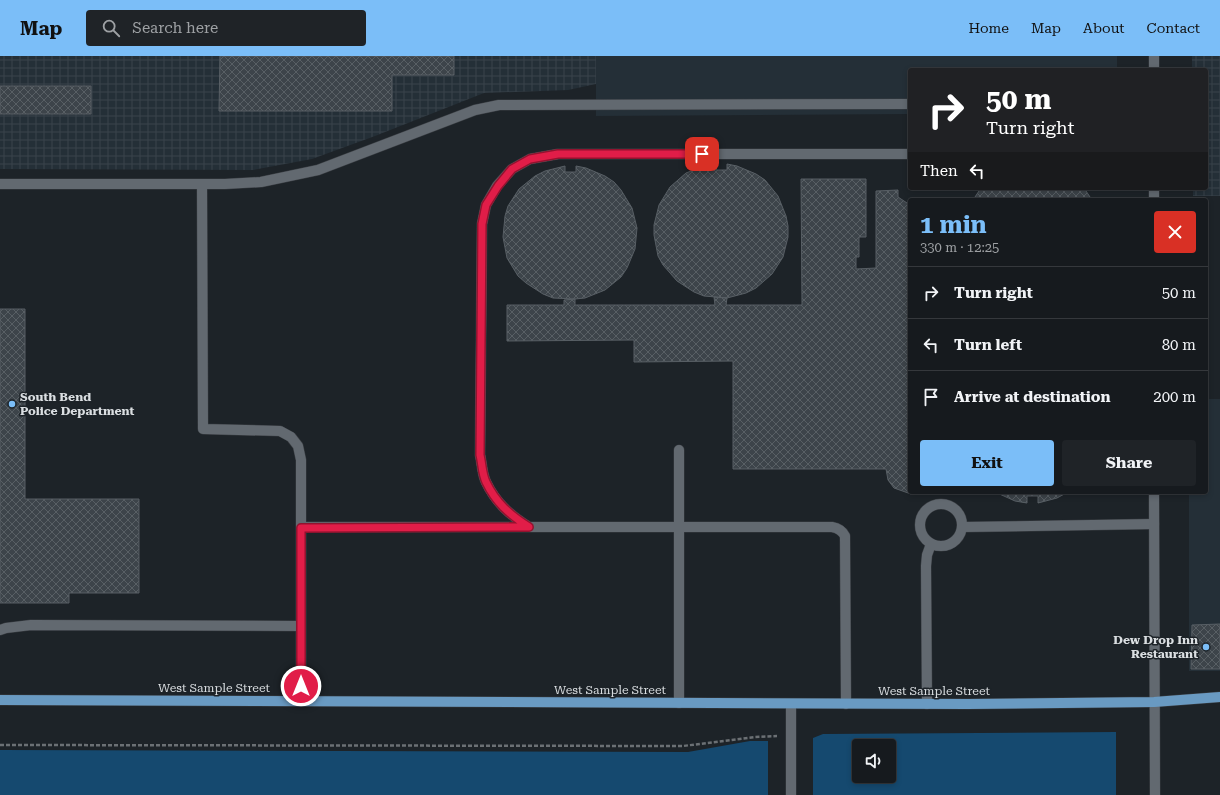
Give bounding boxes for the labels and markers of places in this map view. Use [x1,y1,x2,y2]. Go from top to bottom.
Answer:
pin [685,137,719,171]
place label: South Bend Police Department [20,390,135,418]
marker: South Bend Police Department [7,399,17,409]
place label: Dew Drop Inn Restaurant [1113,633,1198,661]
marker: Dew Drop Inn Restaurant [1201,642,1211,652]

